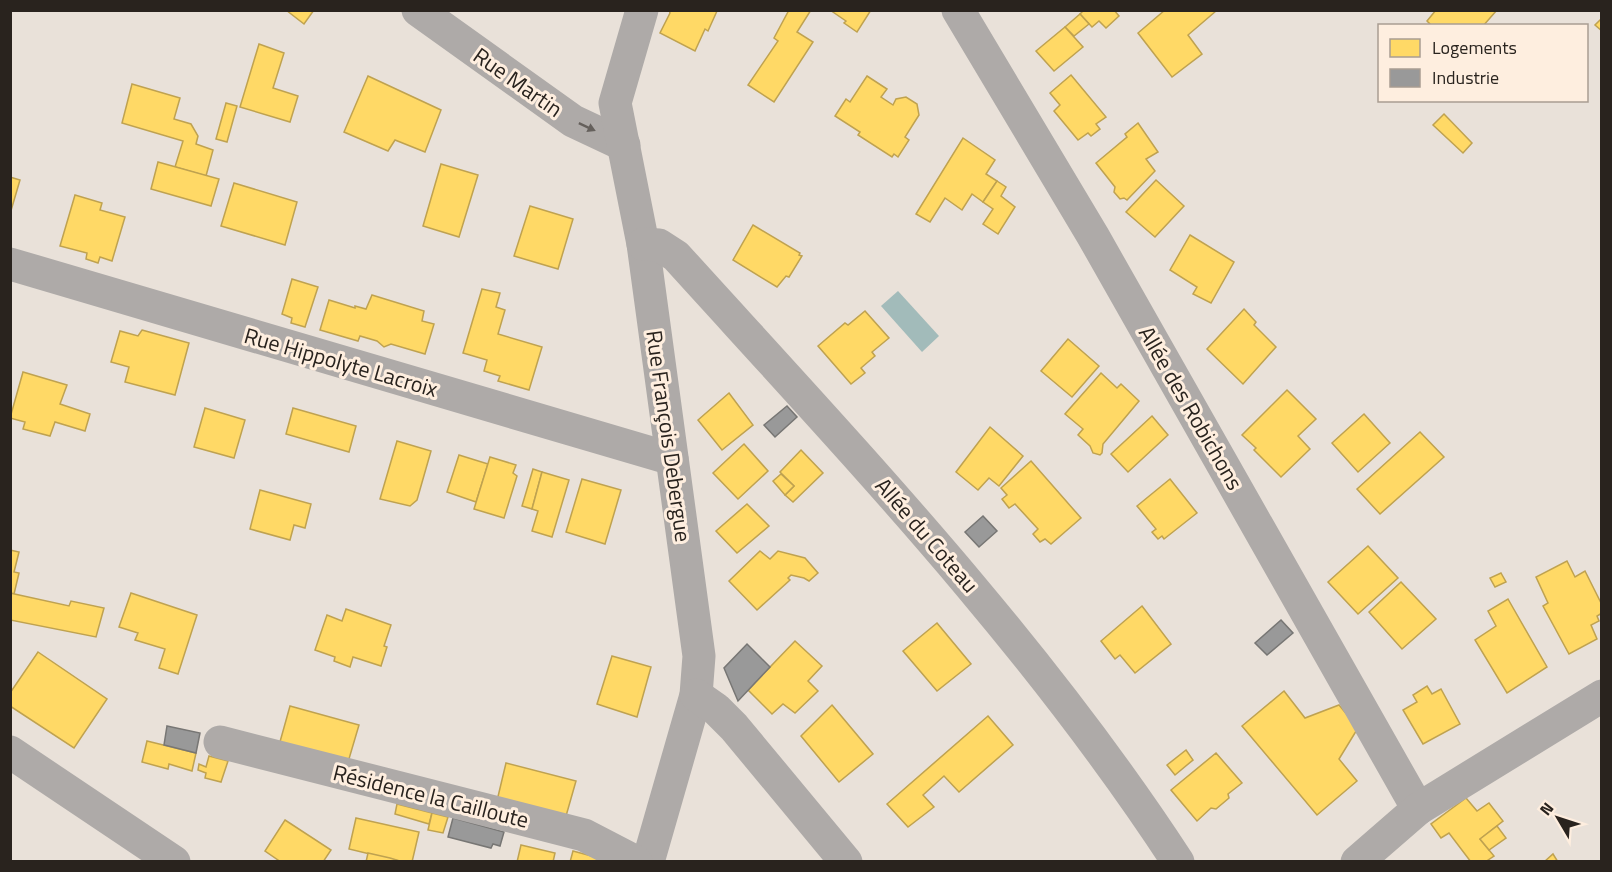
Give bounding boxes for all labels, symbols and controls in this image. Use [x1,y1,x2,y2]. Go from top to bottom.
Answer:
legend [1378,24,1588,102]
text: Logements [1432,34,1517,61]
street label: Rue Martin [466,39,570,125]
text: Industrie [1432,64,1499,91]
one-way arrow [578,123,595,132]
street label: Rue Hippolyte Lacroix [240,318,442,406]
street label: Allée des Robichons [1130,320,1252,496]
street label: Rue François Debergue [637,328,701,544]
street label: Allée du Coteau [867,470,987,600]
street label: Résidence la Cailloute [330,755,532,837]
north arrow [1528,788,1588,848]
text: N [1534,797,1559,820]

